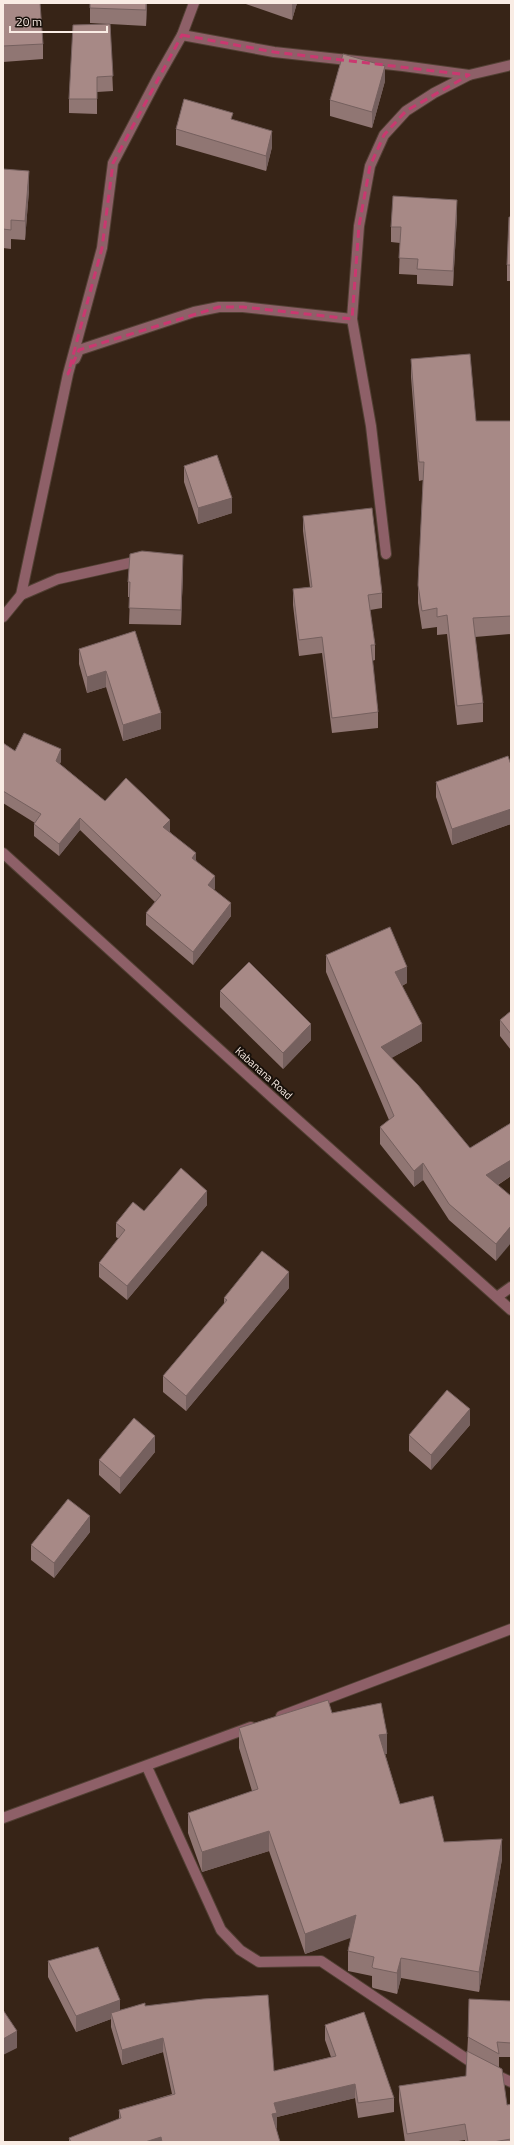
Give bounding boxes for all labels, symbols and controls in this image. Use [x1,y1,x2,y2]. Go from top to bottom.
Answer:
scale bar [10,8,107,34]
text: 20 m [16,12,42,31]
street label: Kabanana Road [232,1043,296,1103]

